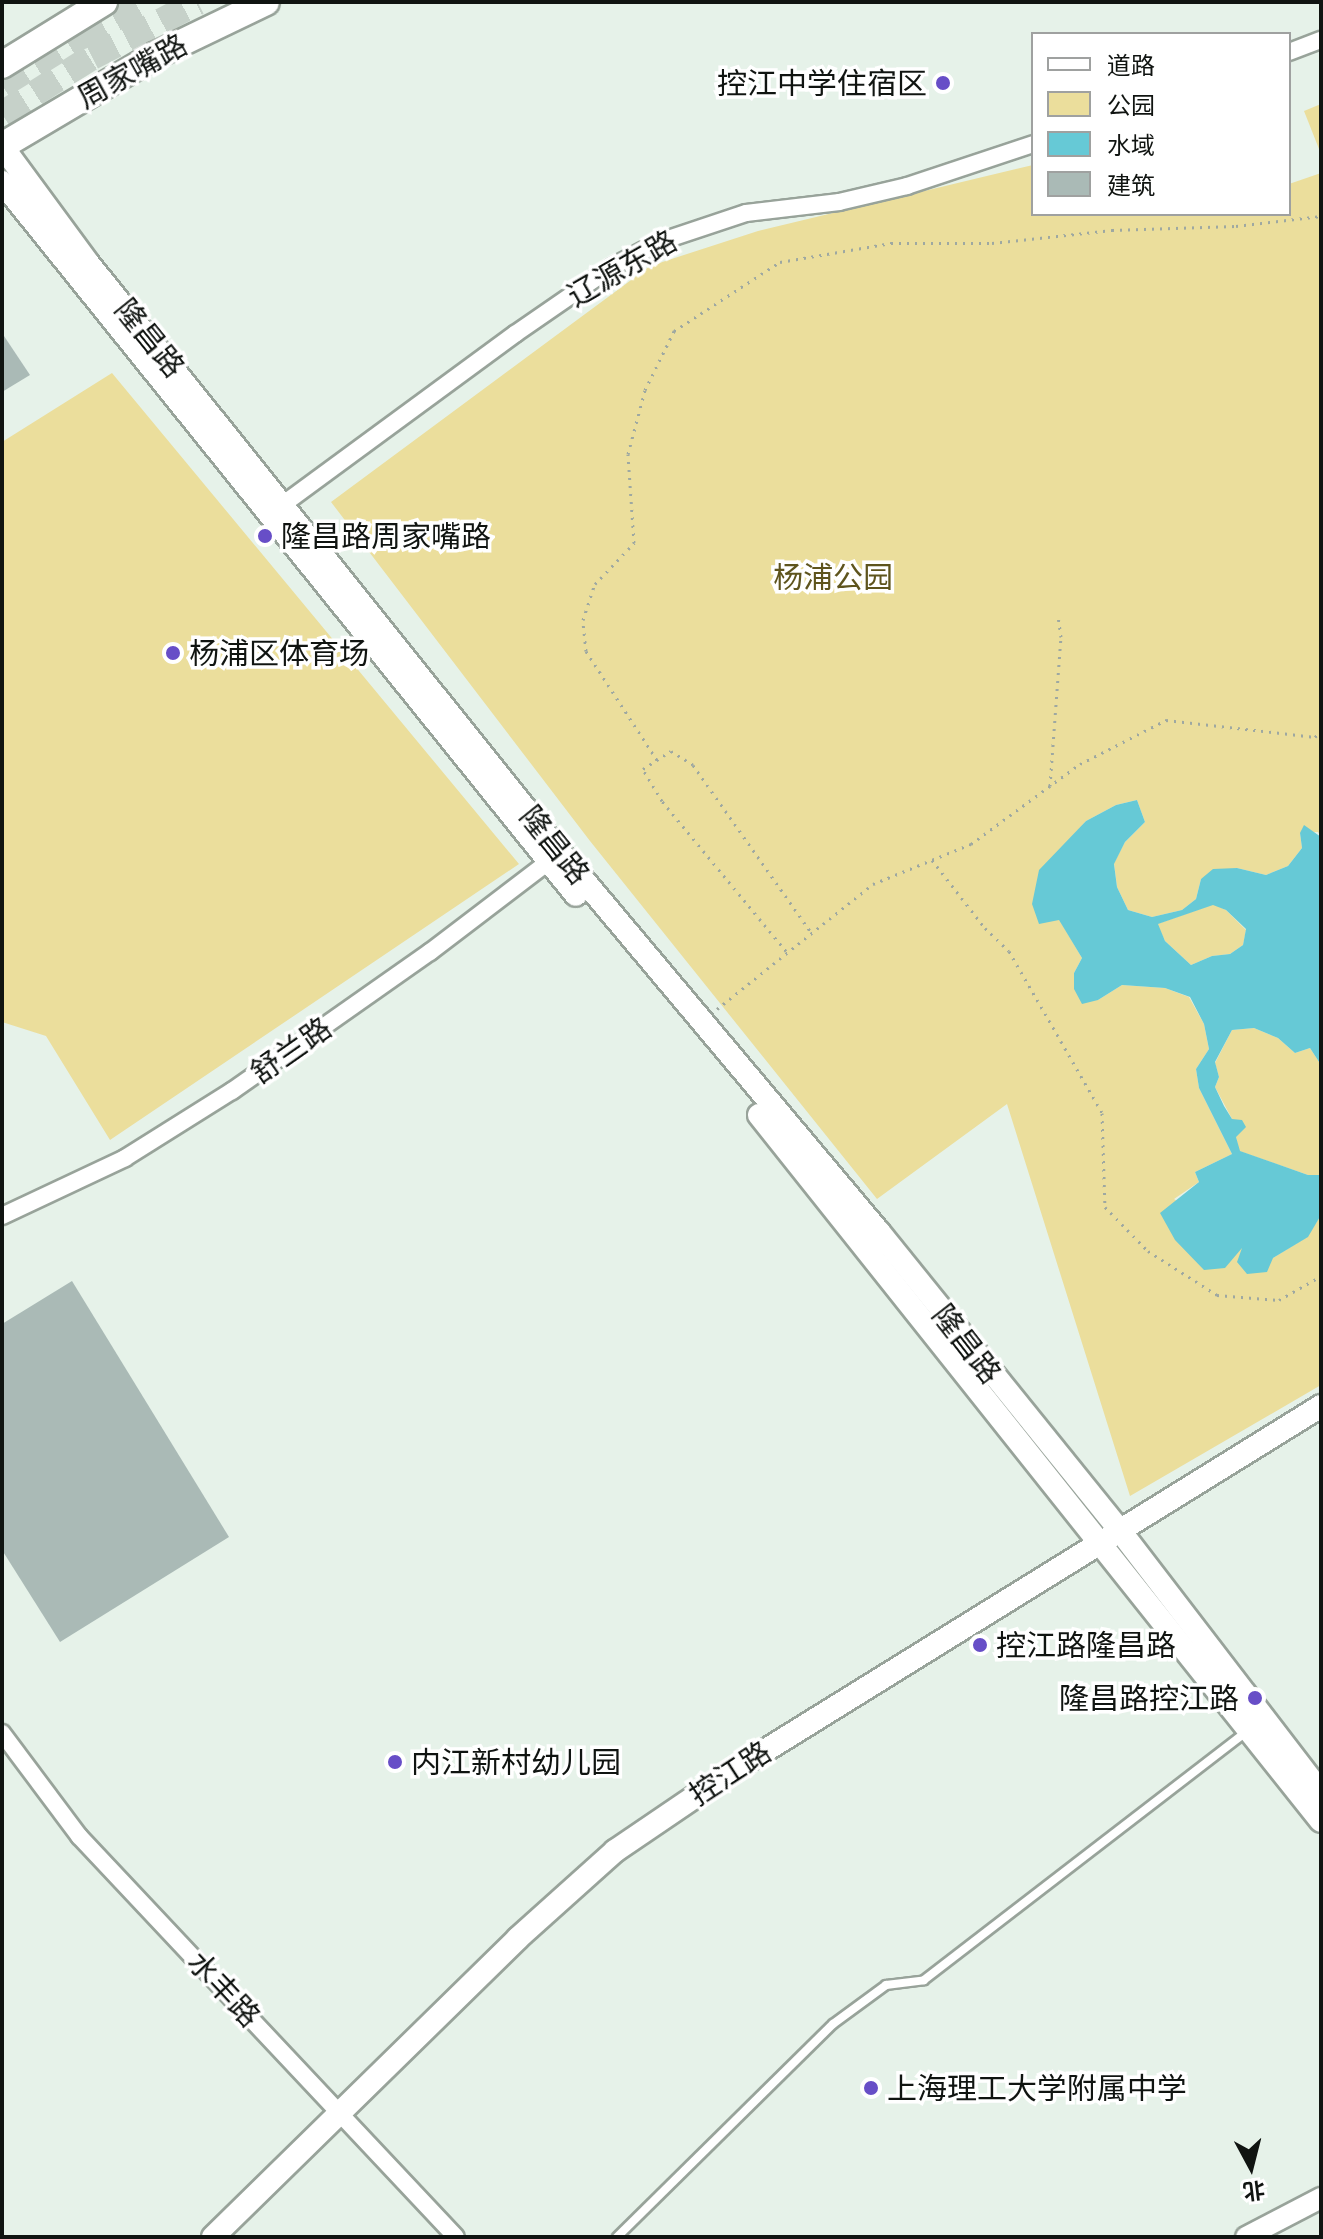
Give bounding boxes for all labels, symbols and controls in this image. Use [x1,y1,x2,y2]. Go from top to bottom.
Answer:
street label: 周家嘴路 [71,26,193,116]
legend [1031,32,1291,216]
text: 道路 [1107,47,1155,83]
place label: 控江中学住宿区 [717,65,927,101]
marker: 控江中学住宿区 [934,74,952,92]
text: 公园 [1107,87,1155,123]
text: 水域 [1107,127,1155,163]
text: 建筑 [1107,167,1155,203]
street label: 辽源东路 [561,222,683,314]
street label: 隆昌路 [108,292,192,384]
place label: 隆昌路周家嘴路 [281,518,491,554]
marker: 隆昌路周家嘴路 [256,527,274,545]
park label: 杨浦公园 [773,559,893,595]
place label: 杨浦区体育场 [189,635,369,671]
marker: 杨浦区体育场 [164,644,182,662]
street label: 隆昌路 [513,799,597,891]
street label: 舒兰路 [244,1009,338,1091]
street label: 隆昌路 [925,1297,1009,1391]
place label: 控江路隆昌路 [996,1627,1176,1663]
marker: 控江路隆昌路 [971,1636,989,1654]
place label: 隆昌路控江路 [1059,1680,1239,1716]
marker: 隆昌路控江路 [1246,1689,1264,1707]
street label: 控江路 [682,1733,778,1813]
place label: 内江新村幼儿园 [411,1744,621,1780]
marker: 内江新村幼儿园 [386,1753,404,1771]
street label: 水丰路 [180,1944,268,2034]
place label: 上海理工大学附属中学 [887,2070,1187,2106]
marker: 上海理工大学附属中学 [862,2079,880,2097]
north arrow [1211,2127,1291,2207]
text: 北 [1241,2173,1267,2209]

